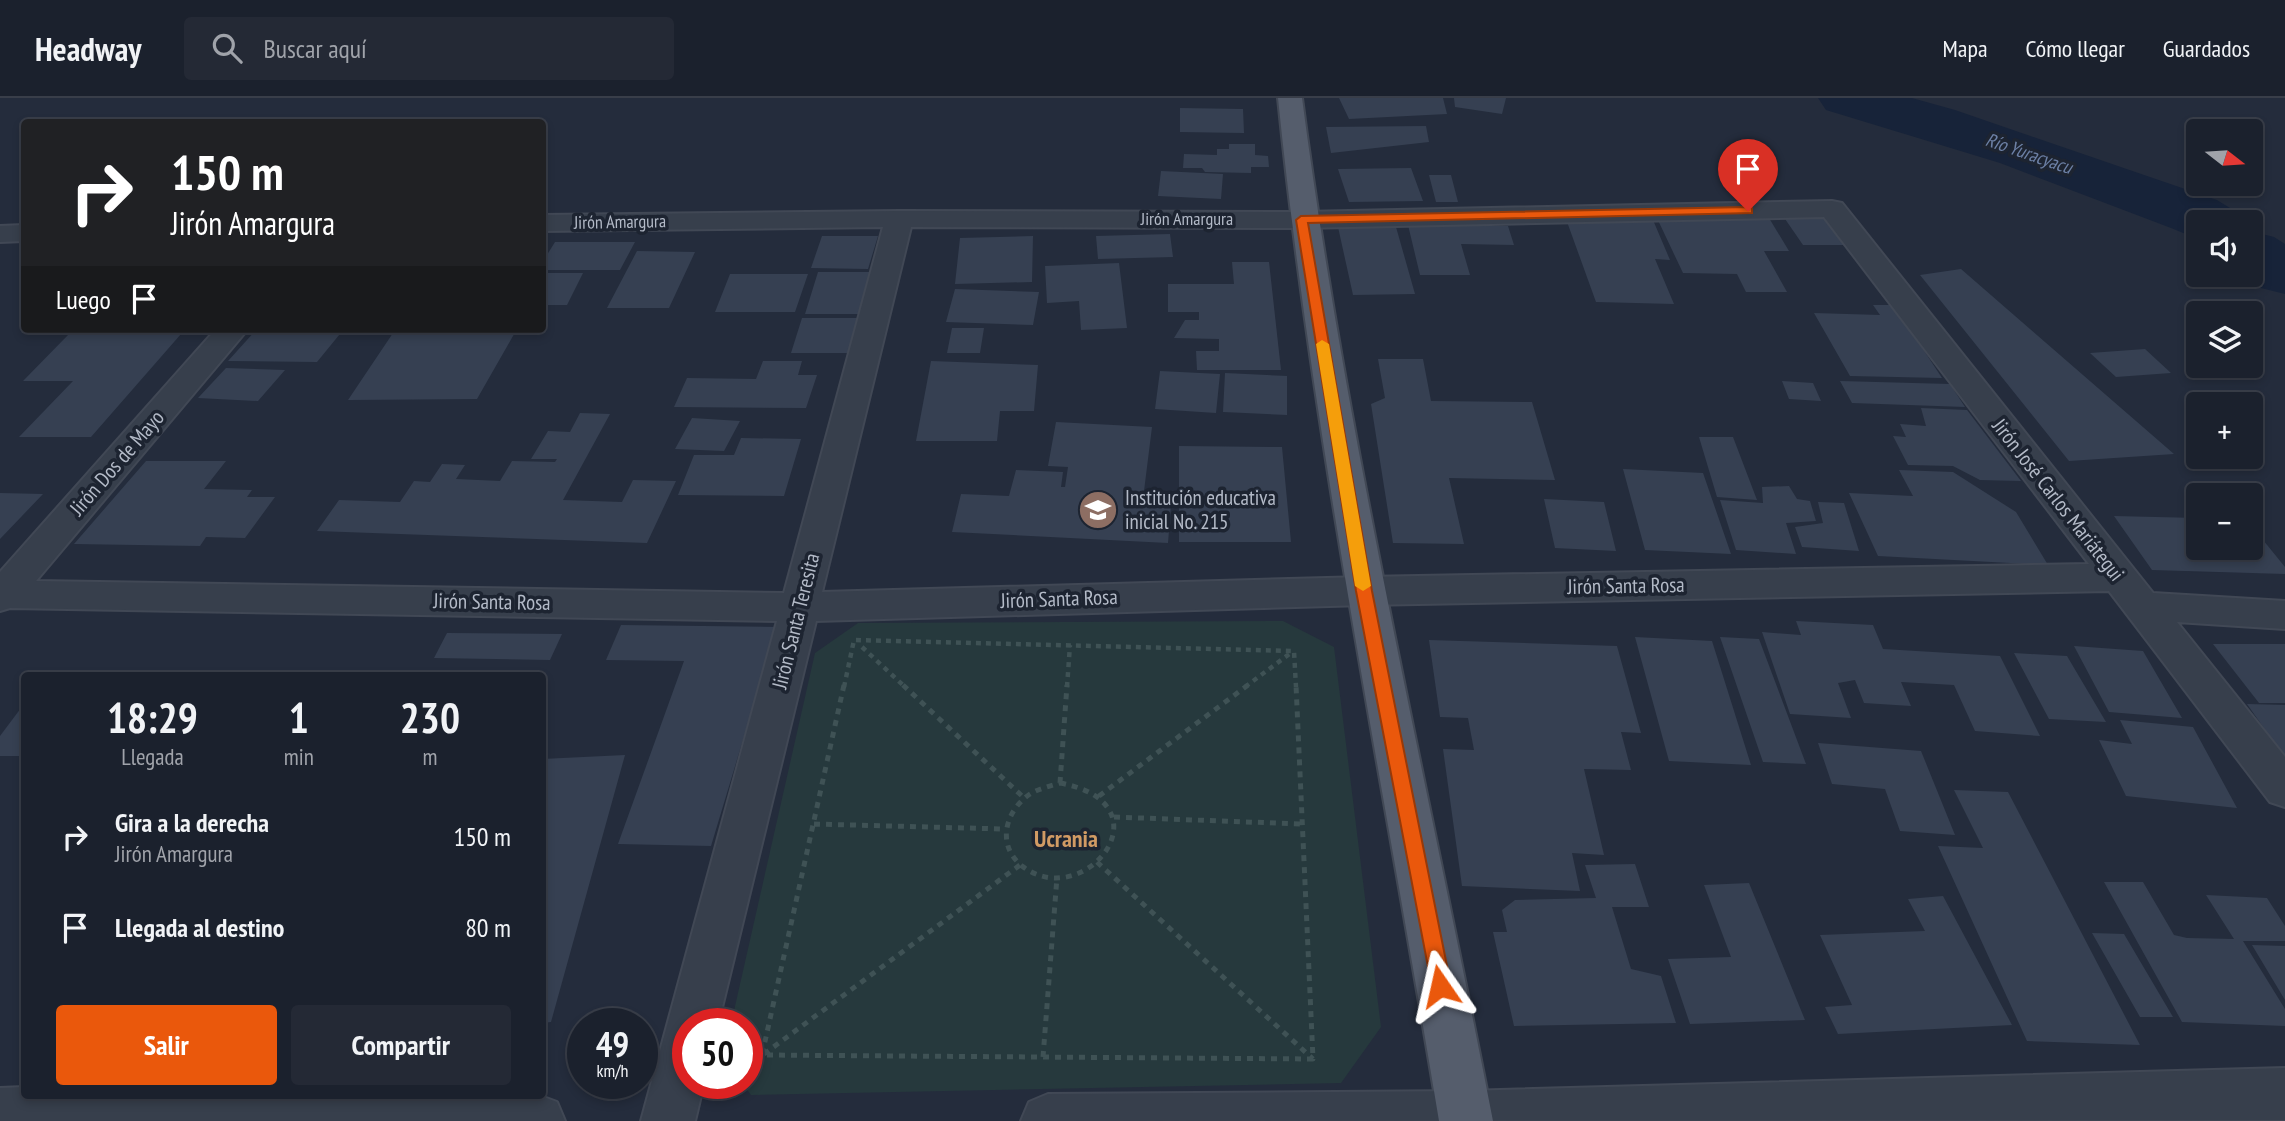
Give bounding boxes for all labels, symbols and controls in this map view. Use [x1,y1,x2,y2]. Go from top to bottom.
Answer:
search box [184,17,674,80]
text: Headway [35,27,142,70]
icon: search [208,29,246,67]
text: Buscar aquí [264,32,367,65]
text: Mapa [1943,33,1988,64]
text: Cómo llegar [2026,33,2125,64]
text: Guardados [2163,33,2250,64]
north arrow [2186,119,2263,196]
map controls [2186,119,2263,560]
water label: Río Yuracyacu [1983,127,2077,180]
pin [1718,139,1778,211]
text: 150 m [171,140,284,204]
icon: right [56,147,147,238]
icon: arrive [1729,150,1767,188]
text: Jirón Amargura [171,202,335,244]
street label: Jirón Amargura [1140,207,1233,230]
street label: Jirón Amargura [573,209,666,234]
button: sound [2186,210,2263,287]
icon: arrive [125,280,163,318]
text: Luego [56,283,111,316]
button: layers [2186,301,2263,378]
button: + [2186,392,2263,469]
street label: Jirón Dos de Mayo [63,404,170,522]
street label: Jirón José Carlos Mariátegui [1986,412,2130,586]
button: − [2186,483,2263,560]
place label: Institución educativa inicial No. 215 [1125,484,1276,535]
school or university icon: Institución educativa inicial No. 215 [1077,489,1119,531]
street label: Jirón Santa Teresita [765,550,825,693]
street label: Jirón Santa Rosa [1566,571,1685,600]
street label: Jirón Santa Rosa [999,583,1118,614]
street label: Jirón Santa Rosa [432,587,551,616]
text: 18:29 [107,690,198,745]
text: 1 [289,690,309,745]
text: 230 [400,690,460,745]
text: Llegada [121,742,184,771]
text: min [284,742,314,771]
text: m [422,742,437,771]
text: Gira a la derecha [115,806,269,839]
icon: right [56,818,94,856]
text: 150 m [453,820,511,853]
district label: Ucrania [1034,823,1098,854]
text: Jirón Amargura [115,839,233,868]
icon: arrive [56,909,94,947]
text: Llegada al destino [115,911,284,944]
text: 80 m [465,911,511,944]
position arrow [1403,949,1477,1023]
button: Salir [56,1005,277,1085]
button: Compartir [291,1005,511,1085]
speed limit sign: 50 [672,1008,763,1099]
text: 49 [596,1021,629,1067]
text: km/h [597,1059,628,1082]

